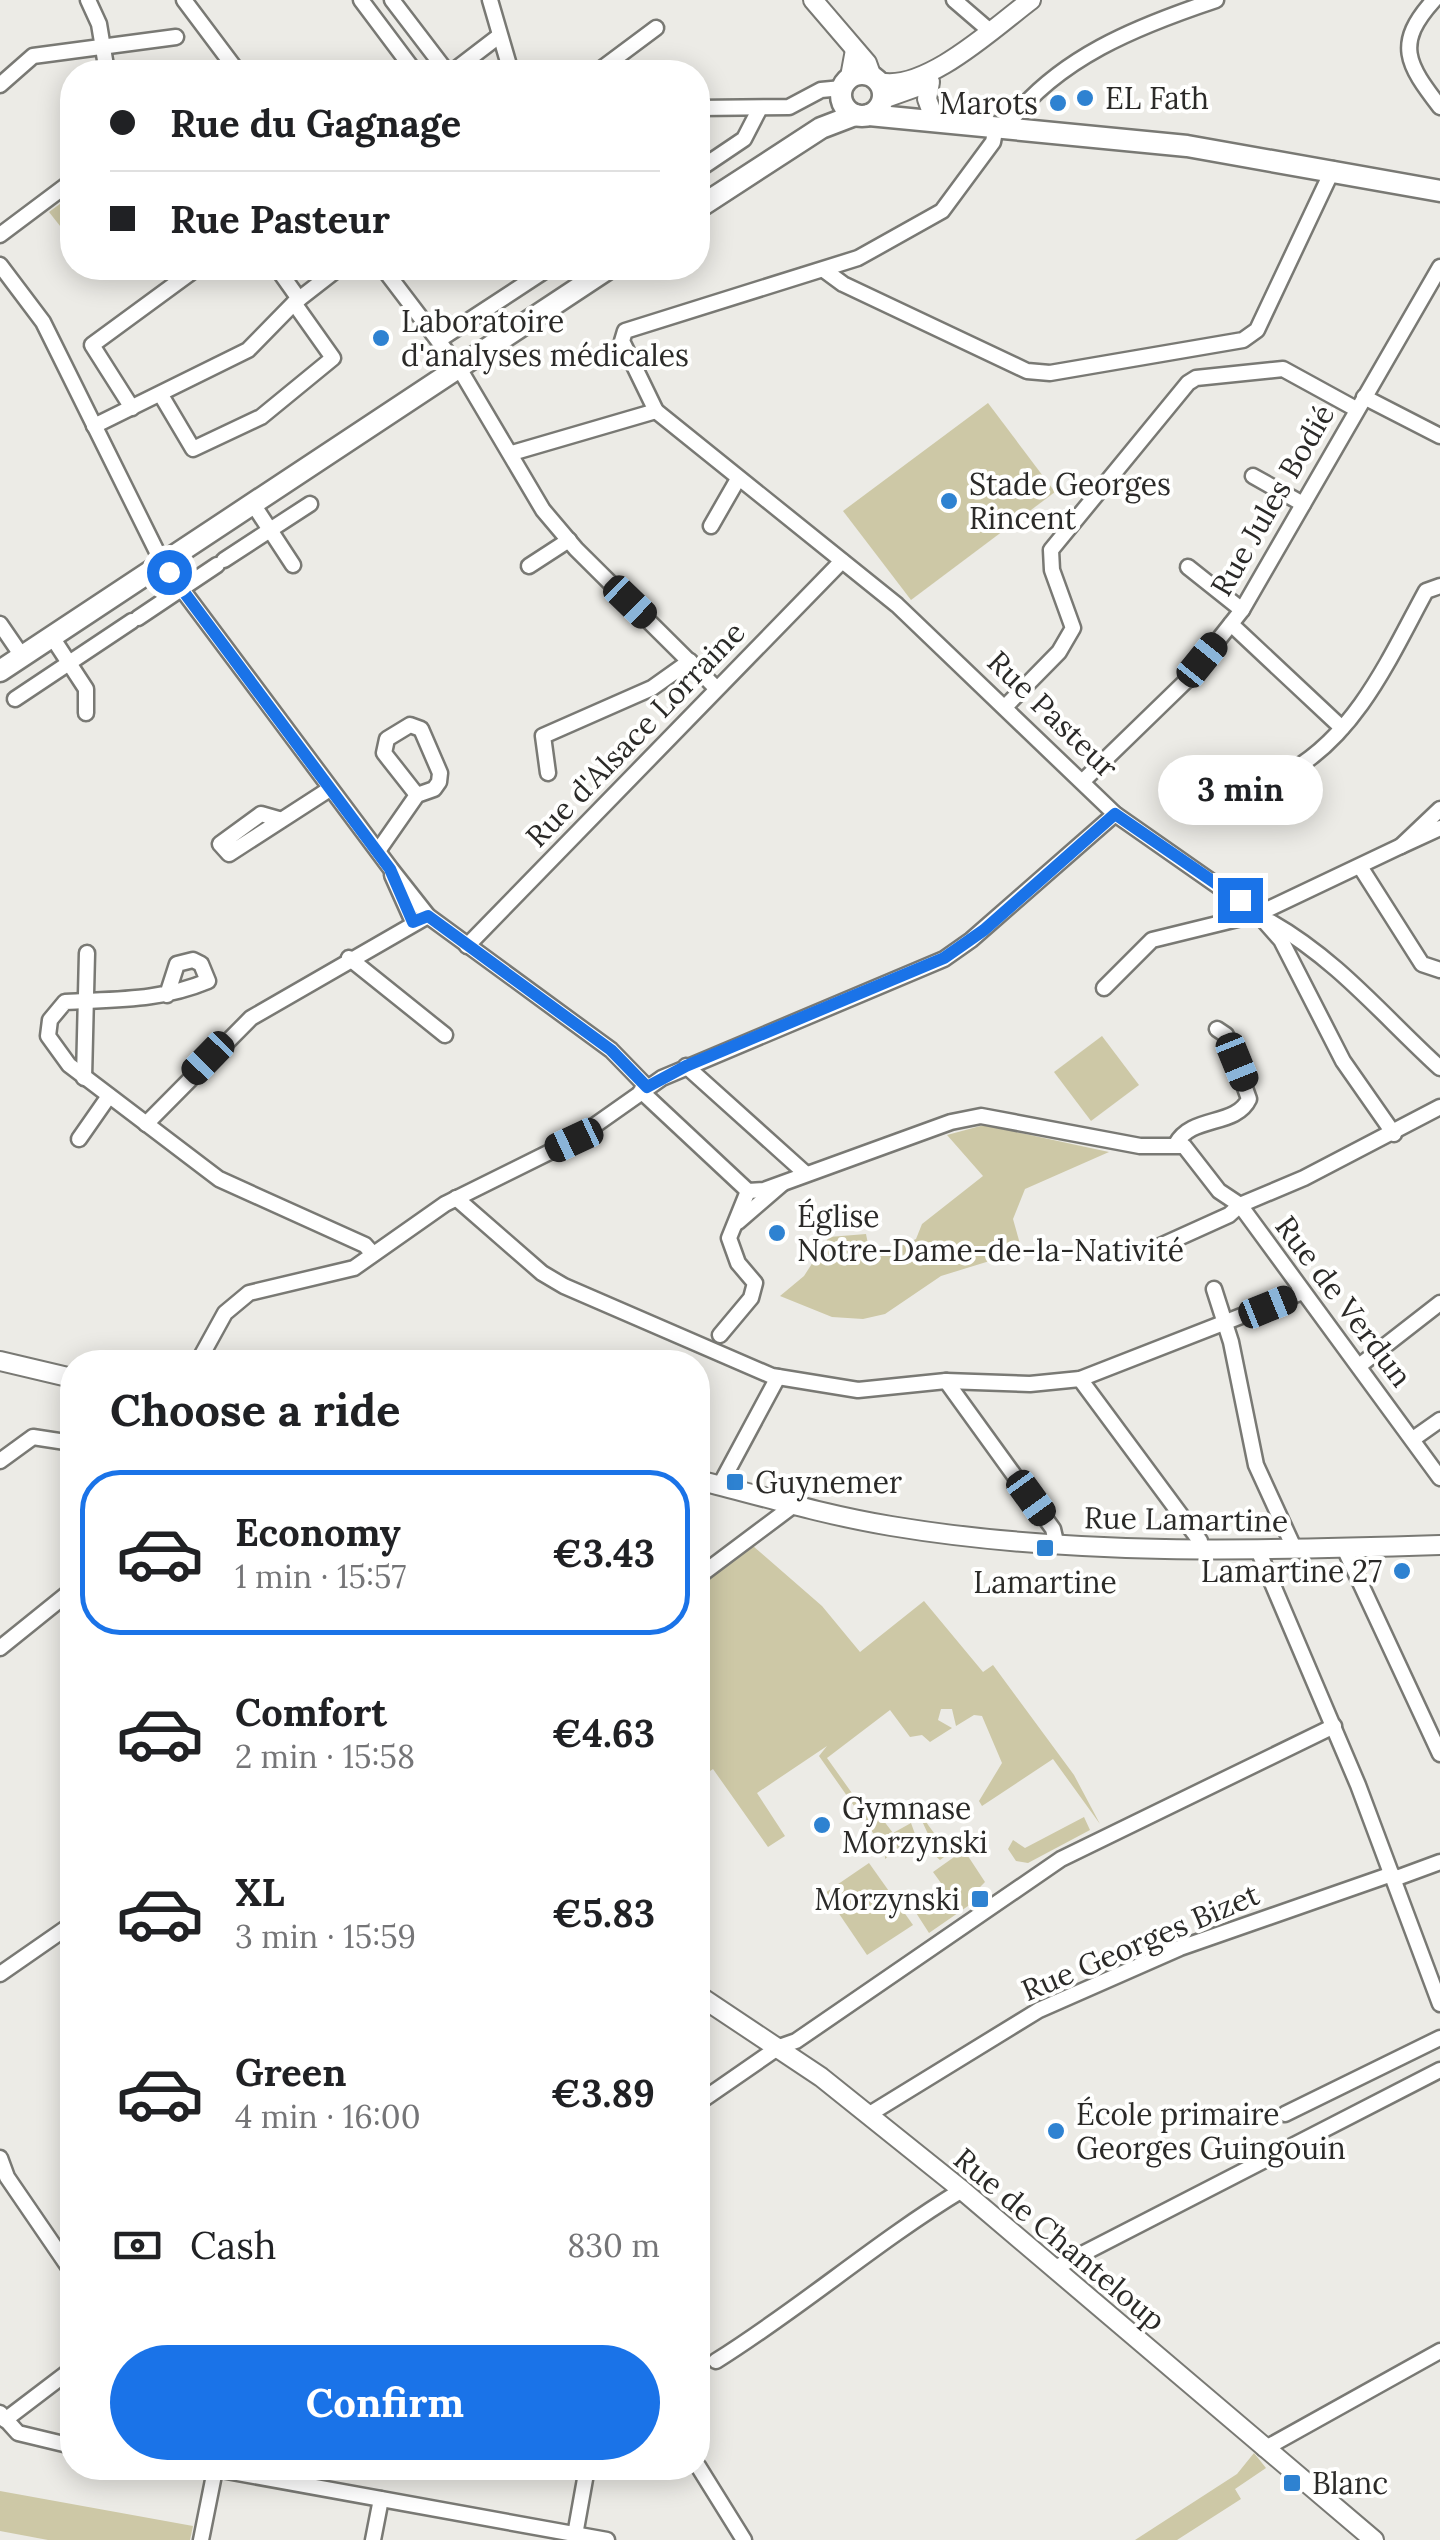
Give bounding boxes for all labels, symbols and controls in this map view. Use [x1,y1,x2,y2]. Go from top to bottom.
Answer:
place label: EL Fath [1105,79,1209,117]
place label: Marots [939,84,1038,122]
marker: EL Fath [1074,87,1096,109]
marker: Marots [1047,92,1069,114]
text: Rue du Gagnage [170,99,461,147]
text: Rue Pasteur [170,195,390,243]
place label: Laboratoire d'analyses médicales [401,302,689,375]
marker: Laboratoire d'analyses médicales [370,327,392,349]
street label: Rue Jules Bodié [1202,397,1342,603]
place label: Stade Georges Rincent [969,465,1171,537]
marker: Stade Georges Rincent [938,490,960,512]
route start [147,550,192,595]
car [598,570,662,634]
street label: Rue d'Alsace Lorraine [518,613,752,855]
car [1171,627,1233,693]
street label: Rue Pasteur [980,642,1126,786]
callout: 3 min [1158,755,1322,825]
text: 3 min [1197,769,1284,810]
route end [1218,878,1263,923]
car [176,1026,240,1090]
car [1212,1029,1262,1095]
car [540,1114,608,1166]
place label: Église Notre-Dame-de-la-Nativité [797,1197,1184,1269]
street label: Rue de Verdun [1267,1208,1421,1394]
marker: Église Notre-Dame-de-la-Nativité [766,1222,788,1244]
car [1235,1282,1301,1332]
text: Choose a ride [110,1381,400,1438]
place label: Guynemer [755,1463,902,1502]
car [1001,1465,1061,1531]
marker: Guynemer [724,1471,746,1493]
street label: Rue Lamartine [1083,1498,1289,1540]
icon: car [115,1508,205,1598]
text: Economy [235,1508,401,1556]
text: €3.43 [552,1529,655,1577]
marker: Lamartine [1034,1537,1056,1559]
place label: Lamartine 27 [1201,1552,1382,1590]
text: 1 min · 15:57 [235,1556,406,1597]
marker: Lamartine 27 [1391,1560,1413,1582]
place label: Lamartine [973,1563,1117,1601]
icon: car [115,1688,205,1778]
text: Comfort [235,1688,387,1736]
text: €4.63 [551,1709,655,1757]
text: 2 min · 15:58 [235,1736,415,1777]
place label: Gymnase Morzynski [842,1789,988,1862]
marker: Gymnase Morzynski [811,1814,833,1836]
icon: car [115,1868,205,1958]
text: XL [235,1868,285,1916]
street label: Rue Georges Bizet [1016,1875,1265,2010]
place label: Morzynski [814,1880,960,1919]
marker: Morzynski [969,1888,991,1910]
text: €5.83 [552,1889,655,1937]
text: 3 min · 15:59 [235,1916,416,1957]
icon: car [115,2048,205,2138]
text: Green [235,2048,347,2096]
text: €3.89 [550,2069,655,2117]
place label: École primaire Georges Guingouin [1076,2095,1346,2168]
text: 4 min · 16:00 [235,2096,421,2137]
marker: École primaire Georges Guingouin [1045,2120,1067,2142]
street label: Rue de Chanteloup [946,2139,1174,2339]
icon: cash [110,2218,165,2273]
text: Cash [190,2221,277,2269]
text: 830 m [567,2225,660,2266]
button: Confirm [110,2345,660,2460]
place label: Blanc [1312,2464,1388,2502]
marker: Blanc [1281,2472,1303,2494]

